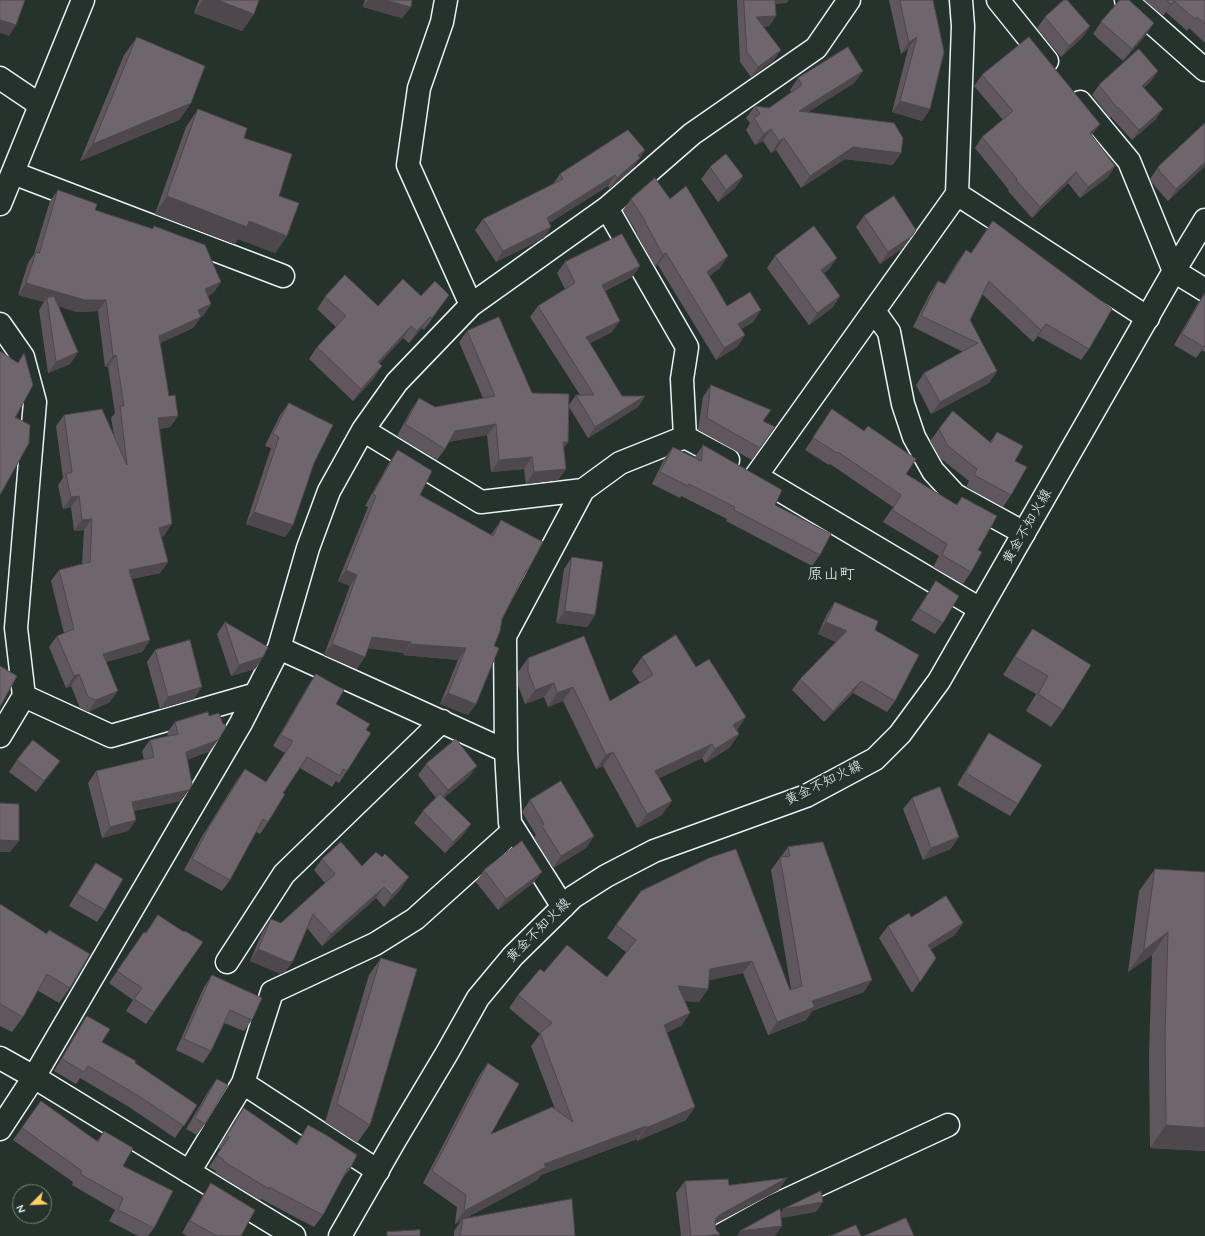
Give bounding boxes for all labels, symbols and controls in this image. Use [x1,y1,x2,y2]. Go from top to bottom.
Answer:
street label: 黄金不知火線 [1000,486,1056,568]
district label: 原山町 [807,566,855,586]
street label: 黄金不知火線 [783,758,865,810]
street label: 黄金不知火線 [503,895,575,967]
north arrow [12,1184,52,1224]
text: N [14,1202,30,1215]

